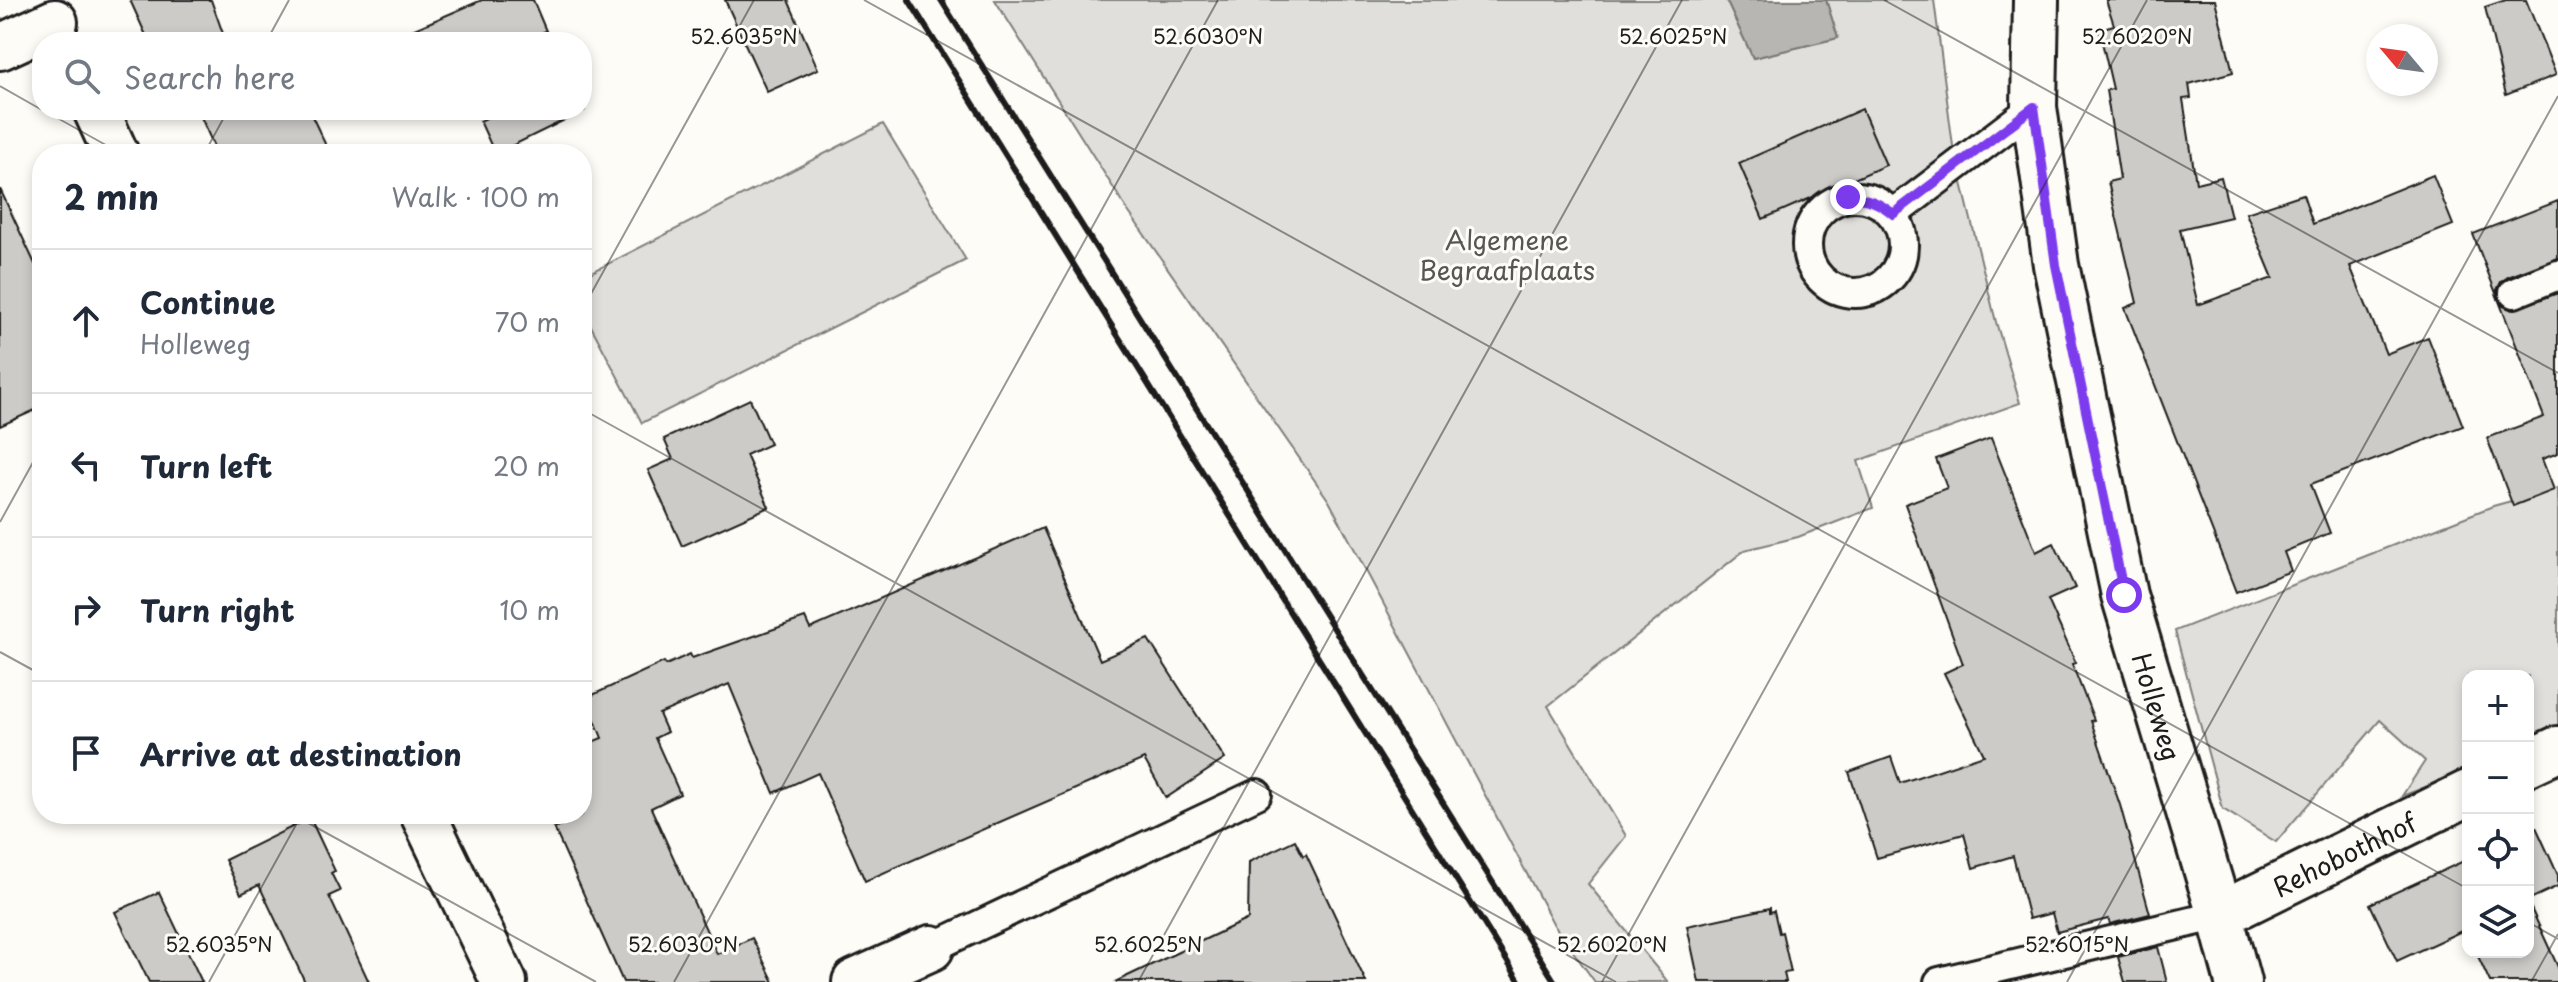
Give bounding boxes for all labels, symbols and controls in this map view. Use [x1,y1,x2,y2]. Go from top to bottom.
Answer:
text: 52.6035°N [690,21,798,51]
text: 52.6030°N [1153,21,1263,51]
text: 52.6025°N [1619,21,1727,51]
text: 52.6020°N [2082,21,2192,51]
north arrow [2366,24,2438,96]
search box [32,32,592,120]
icon: search [60,54,104,98]
text: Search here [124,54,296,99]
text: 2 min [64,170,159,222]
text: Walk · 100 m [392,177,560,216]
route end [1830,179,1866,215]
park label: Algemene Begraafplaats [1419,220,1595,289]
text: Continue [140,279,275,324]
icon: ahead [64,299,108,343]
text: 70 m [495,302,560,341]
text: Holleweg [140,324,251,363]
icon: left [64,443,108,487]
text: Turn left [140,443,272,488]
text: 20 m [493,446,560,485]
route start [2106,577,2142,613]
icon: right [64,587,108,631]
text: Turn right [140,587,295,632]
text: 10 m [499,590,560,629]
street label: Holleweg [2123,648,2192,766]
map controls [2462,670,2534,958]
button: + [2462,670,2534,742]
icon: arrive [64,731,108,775]
text: Arrive at destination [140,731,462,776]
button: − [2462,742,2534,814]
street label: Rehobothhof [2266,802,2424,906]
button: locate [2462,814,2534,886]
button: layers [2462,886,2534,958]
text: 52.6035°N [165,929,273,959]
text: 52.6030°N [628,929,738,959]
text: 52.6025°N [1094,929,1202,959]
text: 52.6020°N [1557,929,1667,959]
text: 52.6015°N [2025,929,2129,959]

